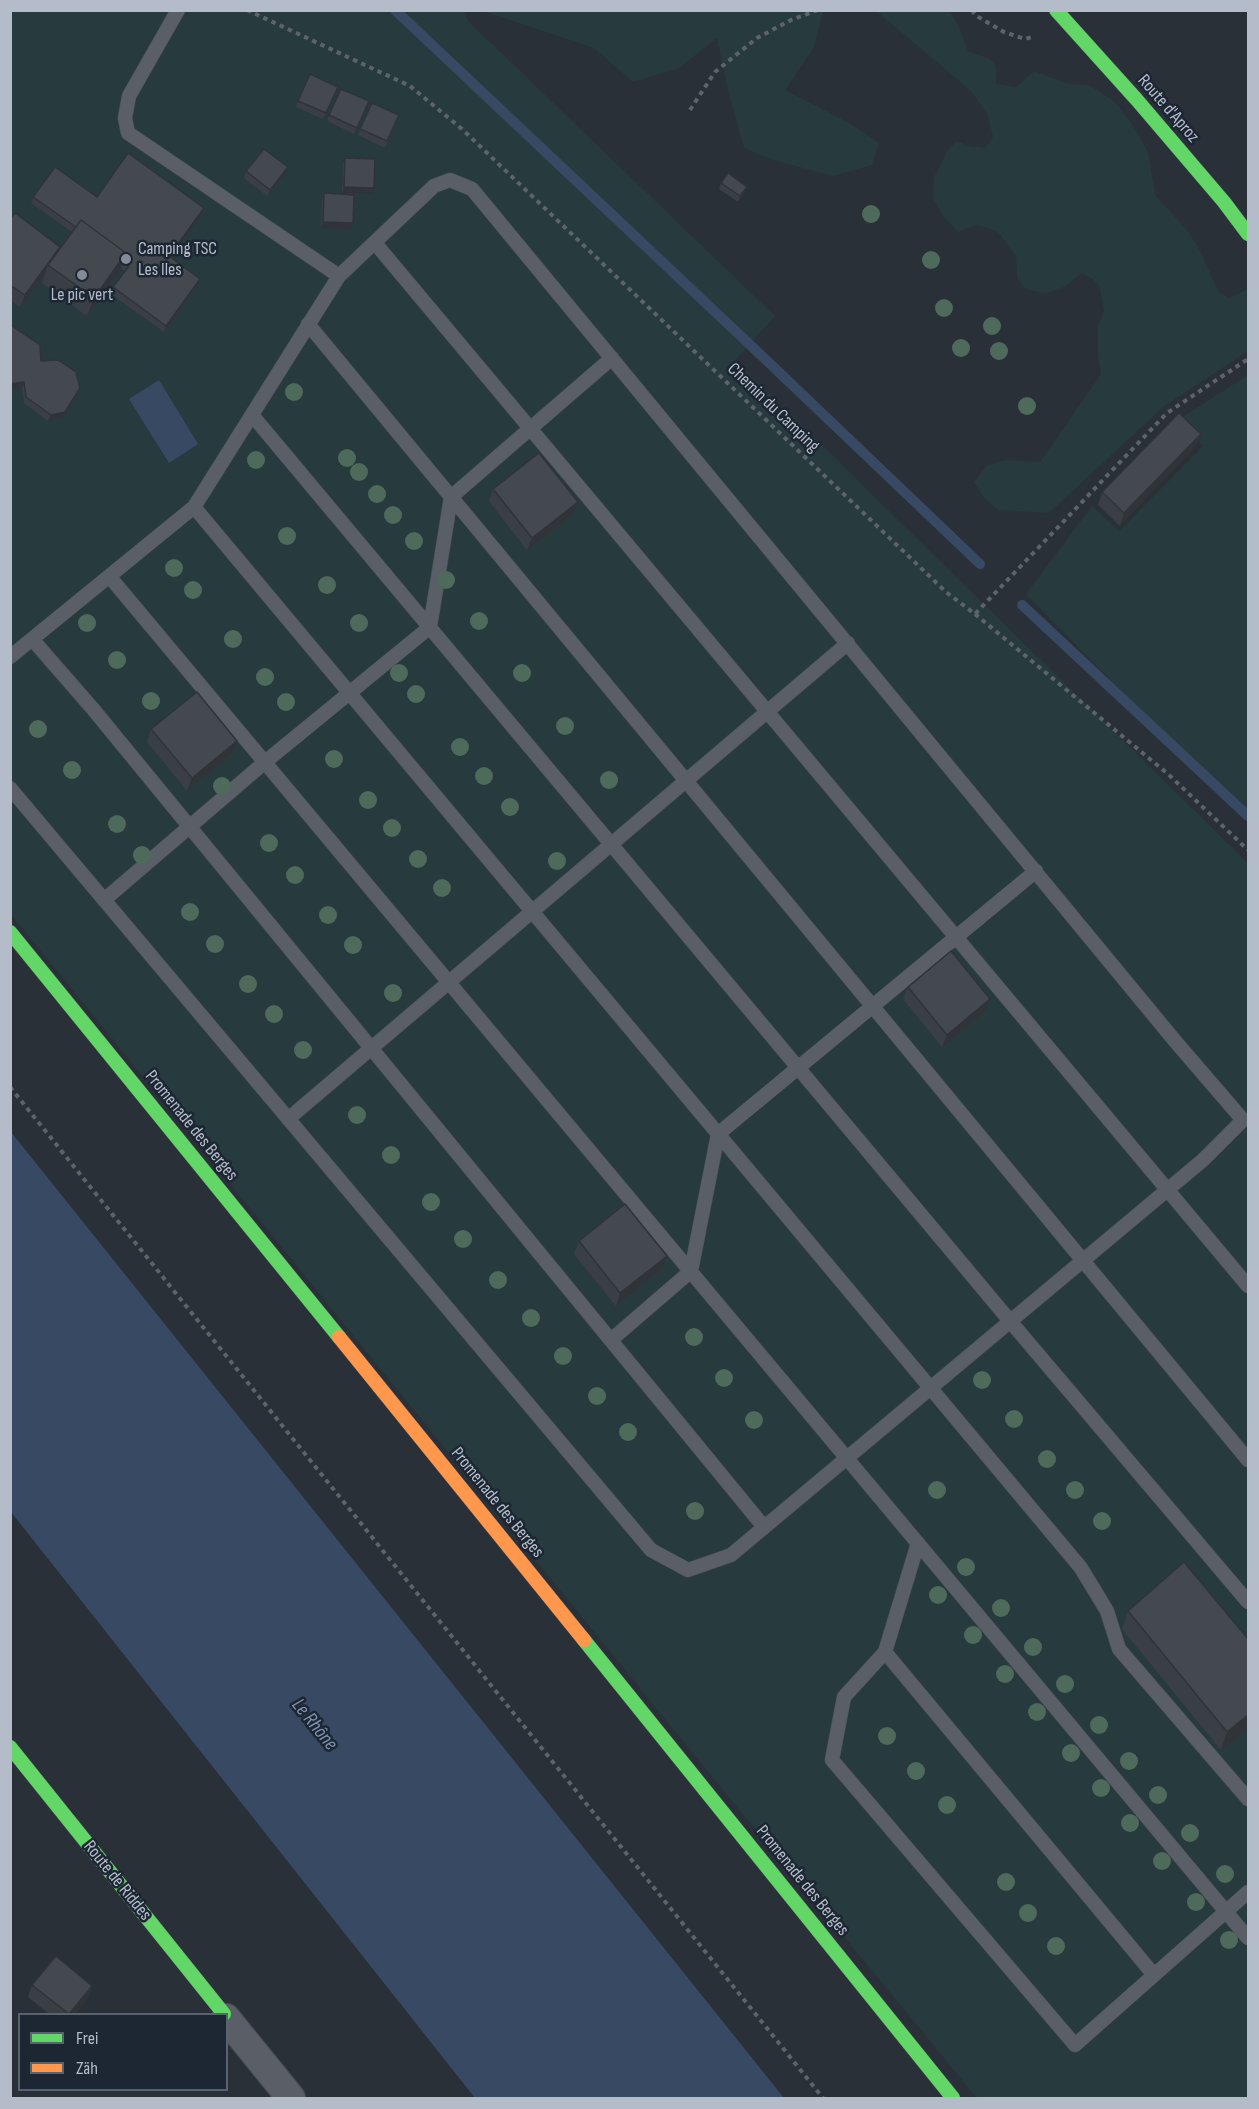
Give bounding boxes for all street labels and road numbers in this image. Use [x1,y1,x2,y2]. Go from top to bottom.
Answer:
street label: Route d'Aproz [1133,71,1203,147]
street label: Chemin du Camping [722,359,824,457]
street label: Promenade des Berges [140,1066,242,1186]
street label: Promenade des Berges [446,1443,548,1563]
street label: Promenade des Berges [751,1821,853,1941]
street label: Route de Riddes [78,1837,156,1925]

